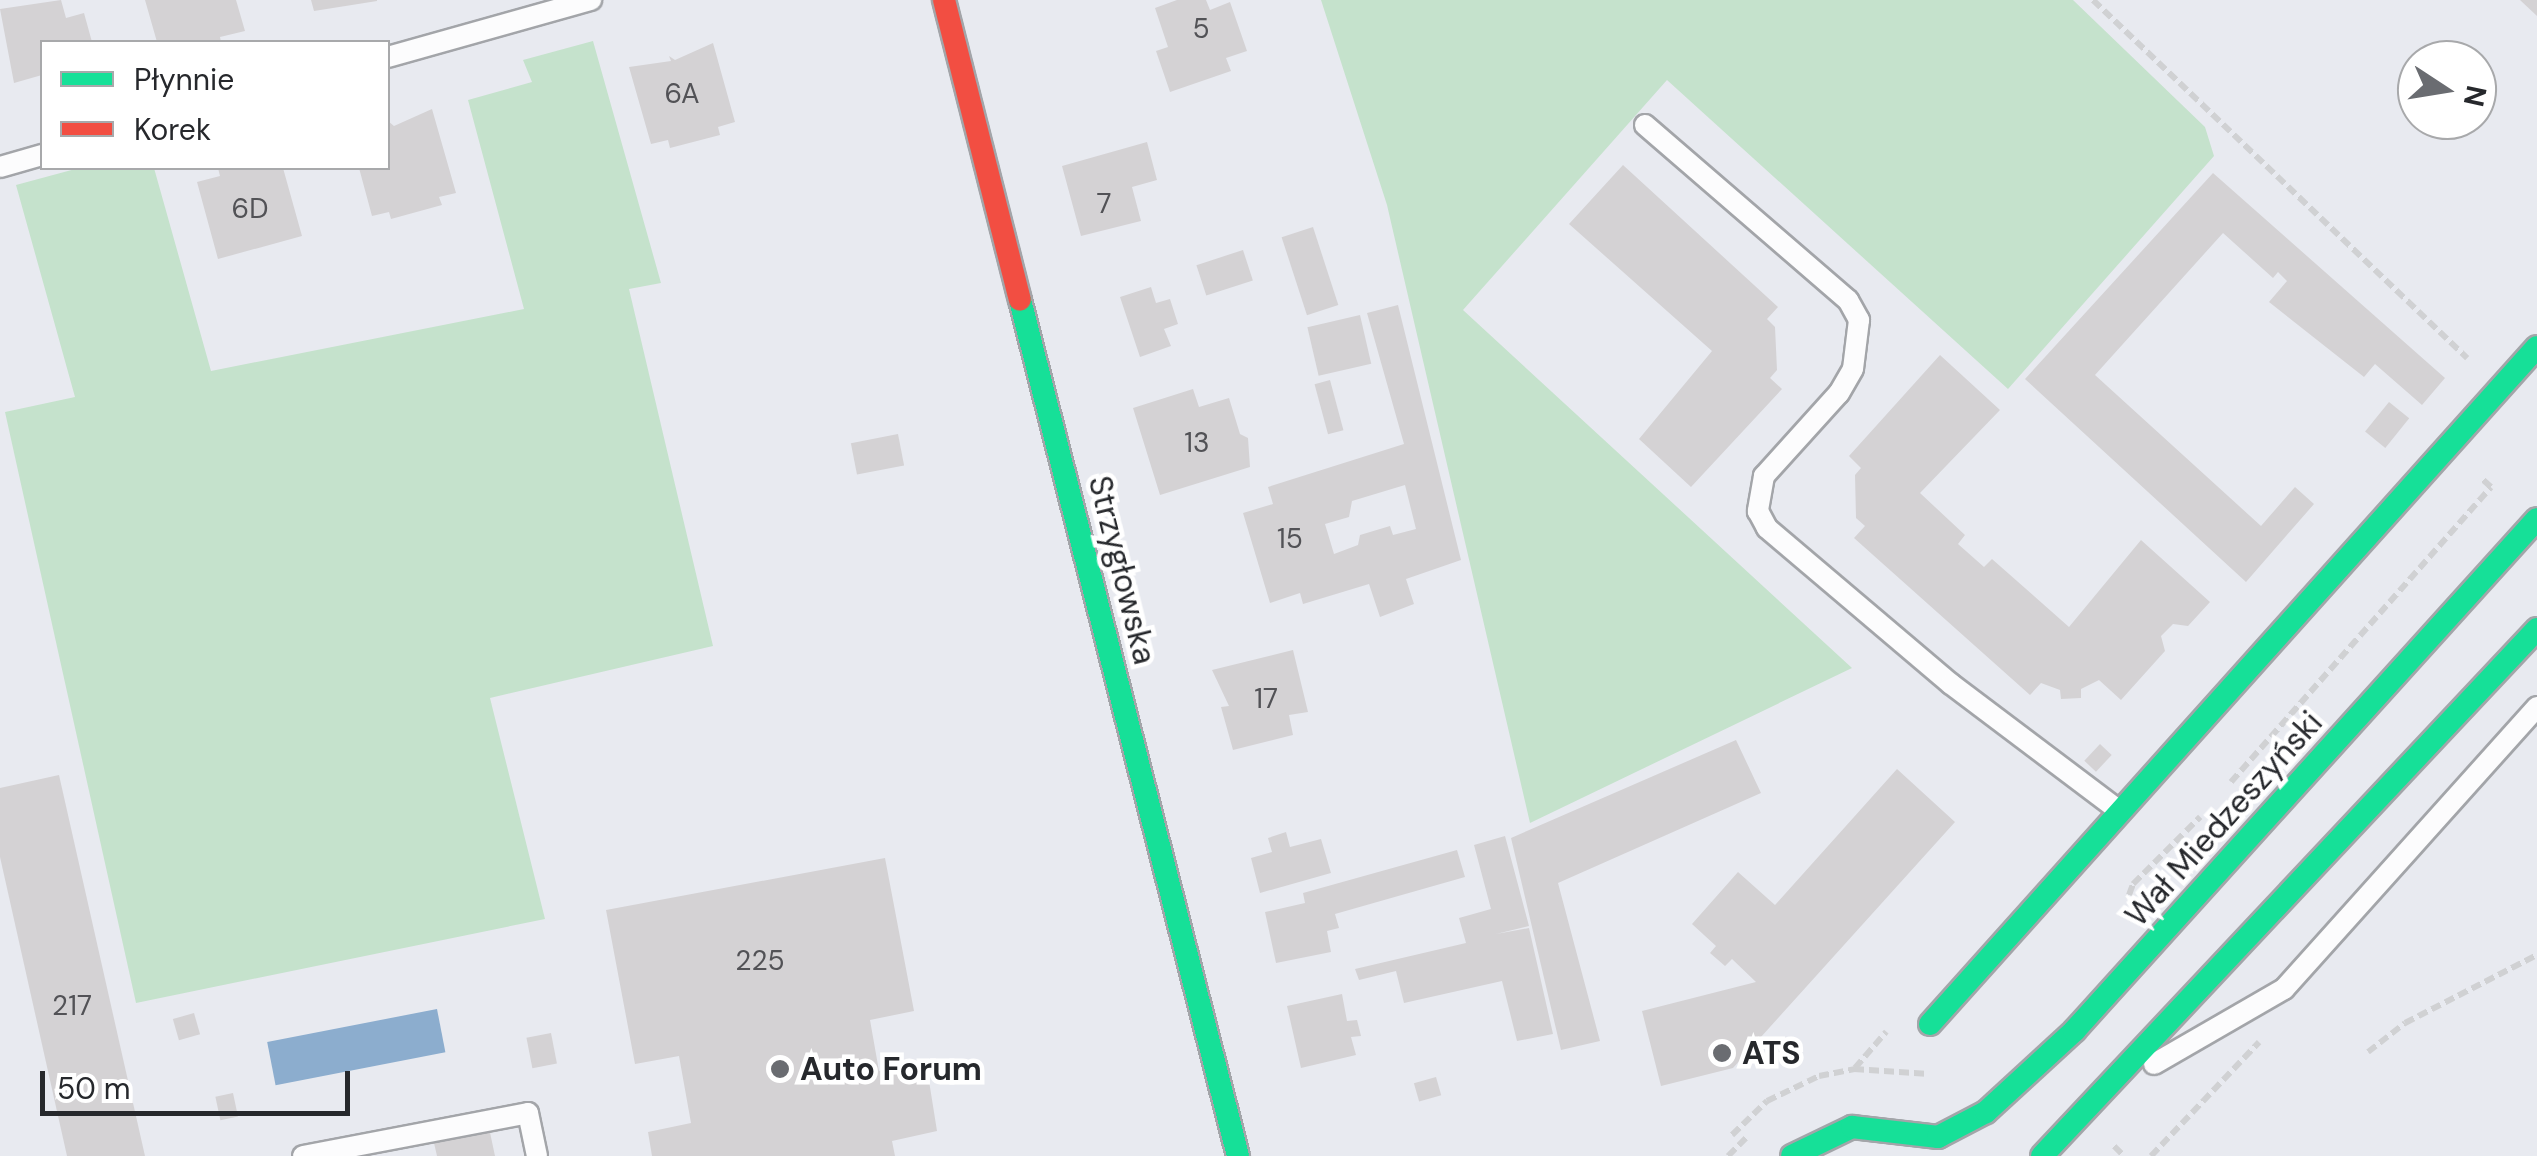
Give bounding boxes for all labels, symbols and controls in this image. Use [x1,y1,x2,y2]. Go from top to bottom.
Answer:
house number: 5 [1192,12,1210,46]
legend [40,40,390,170]
north arrow [2397,40,2497,140]
text: Płynnie [134,60,234,99]
house number: 6A [664,77,700,111]
text: N [2455,82,2495,110]
text: Korek [134,110,211,149]
house number: 7 [1097,187,1111,221]
house number: 6D [232,192,268,226]
house number: 13 [1184,426,1210,460]
street label: Strzygłowska [1080,472,1164,668]
house number: 15 [1277,522,1303,556]
house number: 17 [1254,682,1278,716]
street label: Wał Miedzeszyński [2117,704,2331,934]
house number: 225 [735,944,785,978]
house number: 217 [52,989,92,1023]
place label: ATS [1742,1034,1801,1072]
marker: ATS [1711,1042,1733,1064]
place label: Auto Forum [800,1050,982,1088]
scale bar [45,1051,355,1113]
marker: Auto Forum [769,1058,791,1080]
text: 50 m [57,1069,131,1108]

